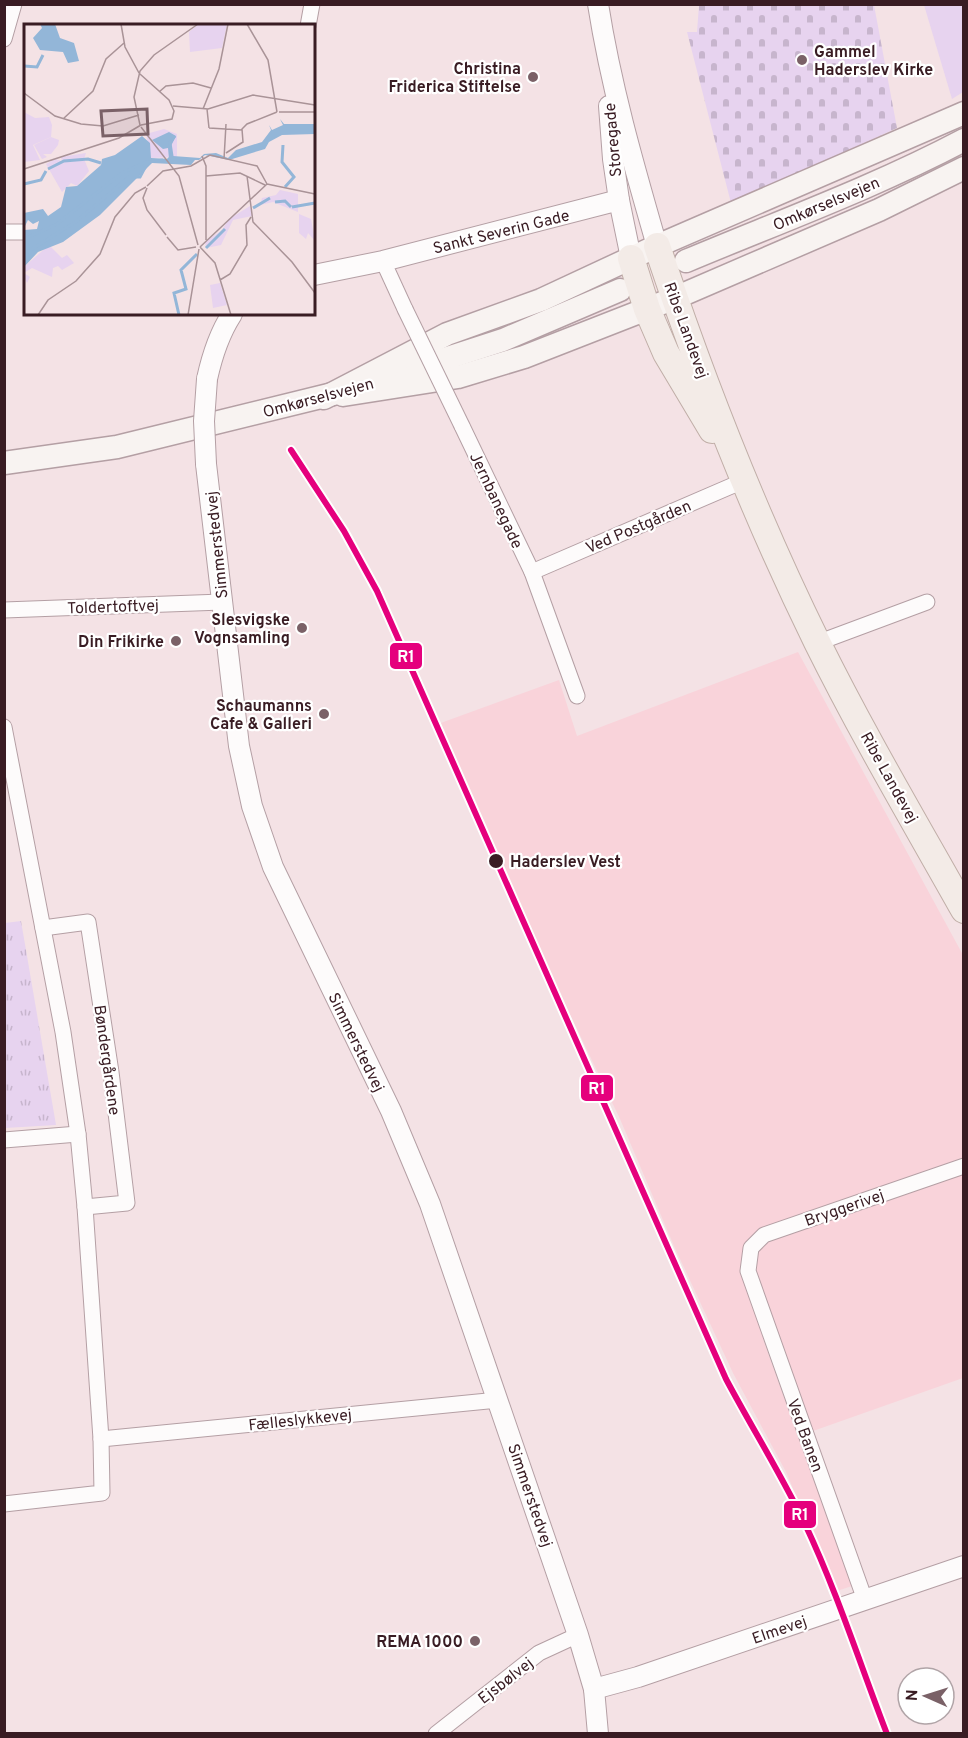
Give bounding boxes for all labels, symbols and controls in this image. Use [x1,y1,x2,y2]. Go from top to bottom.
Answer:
inset map [24,24,315,315]
place label: Gammel Haderslev Kirke [814,43,933,81]
marker: Gammel Haderslev Kirke [795,53,809,67]
place label: Christina Friderica Stiftelse [388,60,521,98]
marker: Christina Friderica Stiftelse [526,70,540,84]
street label: Storegade [601,102,627,178]
street label: Omkørselsvejen [770,173,883,236]
street label: Sankt Severin Gade [431,206,572,260]
street label: Ribe Landevej [658,280,712,382]
street label: Omkørselsvejen [261,374,376,423]
street label: Jernbanegade [464,449,526,552]
street label: Simmerstedvej [202,490,234,600]
street label: Ved Postgården [583,497,695,559]
street label: Toldertoftvej [67,596,159,620]
place label: Slesvigske Vognsamling [194,611,290,649]
marker: Slesvigske Vognsamling [295,621,309,635]
place label: Din Frikirke [78,633,164,653]
marker: Din Frikirke [169,634,183,648]
line badge: R1 [389,642,423,670]
text: R1 [397,648,415,668]
place label: Schaumanns Cafe & Galleri [210,697,312,735]
marker: Schaumanns Cafe & Galleri [317,707,331,721]
street label: Ribe Landevej [855,729,922,827]
marker: Haderslev Vest [487,852,505,870]
place label: Haderslev Vest [510,853,621,873]
street label: Simmerstedvej [323,990,388,1096]
street label: Bøndergårdene [88,1004,124,1117]
line badge: R1 [580,1074,614,1102]
text: R1 [588,1080,606,1100]
street label: Bryggerivej [802,1186,887,1232]
street label: Ved Banen [782,1396,827,1475]
street label: Fælleslykkevej [247,1406,353,1436]
street label: Simmerstedvej [502,1441,556,1550]
line badge: R1 [783,1500,817,1529]
text: R1 [791,1506,809,1526]
street label: Elmevej [750,1612,810,1650]
place label: REMA 1000 [376,1633,463,1653]
marker: REMA 1000 [468,1634,482,1648]
street label: Ejsbølvej [475,1654,538,1709]
north arrow [896,1666,956,1726]
text: N [903,1689,923,1702]

